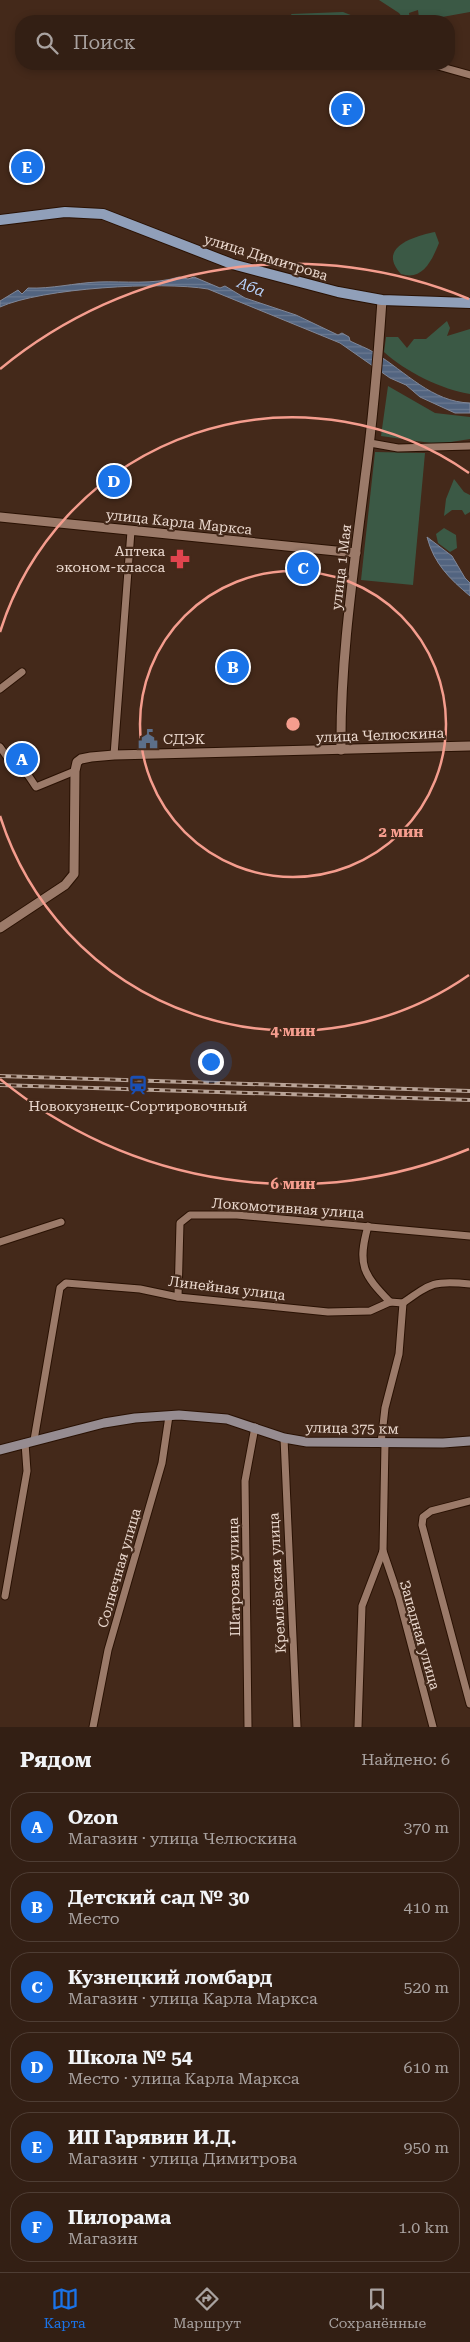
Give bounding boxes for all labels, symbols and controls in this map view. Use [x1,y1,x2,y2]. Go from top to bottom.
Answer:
search box [15,15,455,70]
icon: search [33,29,61,57]
text: Поиск [73,31,136,54]
pin: F [331,90,363,128]
pin: E [11,148,43,186]
street label: улица Димитрова [202,231,330,284]
water label: Аба [234,273,267,301]
pin: D [98,462,130,500]
street label: улица Карла Маркса [105,506,253,538]
street label: улица 1 Мая [328,523,354,611]
place label: Аптека эконом-класса [56,543,165,575]
pharmacy icon: Аптека эконом-класса [169,548,191,570]
pin: C [287,549,319,587]
pin: B [217,648,249,686]
centre of rings [284,715,302,733]
street label: улица Челюскина [315,725,445,745]
public building icon: СДЭК [137,728,159,750]
place label: СДЭК [163,731,205,747]
pin: A [6,740,38,778]
text: 2 мин [379,823,423,841]
text: 4 мин [271,1022,315,1040]
your location [198,1049,224,1075]
station icon: Новокузнецк-Сортировочный [127,1074,149,1096]
place label: Новокузнецк-Сортировочный [29,1098,247,1114]
text: 6 мин [271,1175,315,1193]
street label: Локомотивная улица [211,1195,365,1221]
street label: Линейная улица [168,1273,287,1303]
street label: улица 375 км [305,1419,399,1437]
street label: Солнечная улица [94,1506,144,1630]
street label: Кремлёвская улица [265,1512,289,1654]
street label: Шатровая улица [225,1517,243,1637]
street label: Западная улица [397,1578,443,1692]
text: Рядом [20,1748,92,1772]
text: Найдено: 6 [361,1750,450,1769]
text: Ozon [68,1806,118,1829]
text: A [31,1818,43,1837]
text: 370 m [403,1818,449,1837]
text: Магазин · улица Челюскина [68,1829,297,1848]
text: Детский сад № 30 [68,1886,249,1909]
text: B [31,1898,43,1917]
text: 410 m [403,1898,449,1917]
text: Место [68,1909,120,1928]
text: Кузнецкий ломбард [68,1966,272,1989]
text: C [31,1978,43,1997]
text: 520 m [403,1978,449,1997]
text: Магазин · улица Карла Маркса [68,1989,318,2008]
text: Школа № 54 [68,2046,192,2069]
text: D [31,2058,43,2077]
text: 610 m [403,2058,449,2077]
text: Место · улица Карла Маркса [68,2069,300,2088]
text: ИП Гарявин И.Д. [68,2126,237,2149]
text: E [32,2138,42,2157]
text: 950 m [403,2138,449,2157]
text: Магазин · улица Димитрова [68,2149,297,2168]
text: Пилорама [68,2206,171,2229]
text: F [32,2218,42,2237]
text: 1.0 km [398,2218,449,2237]
text: Магазин [68,2229,138,2248]
tab: Карта [44,2285,86,2331]
tab: Маршрут [173,2285,241,2331]
tab: Сохранённые [329,2285,426,2331]

